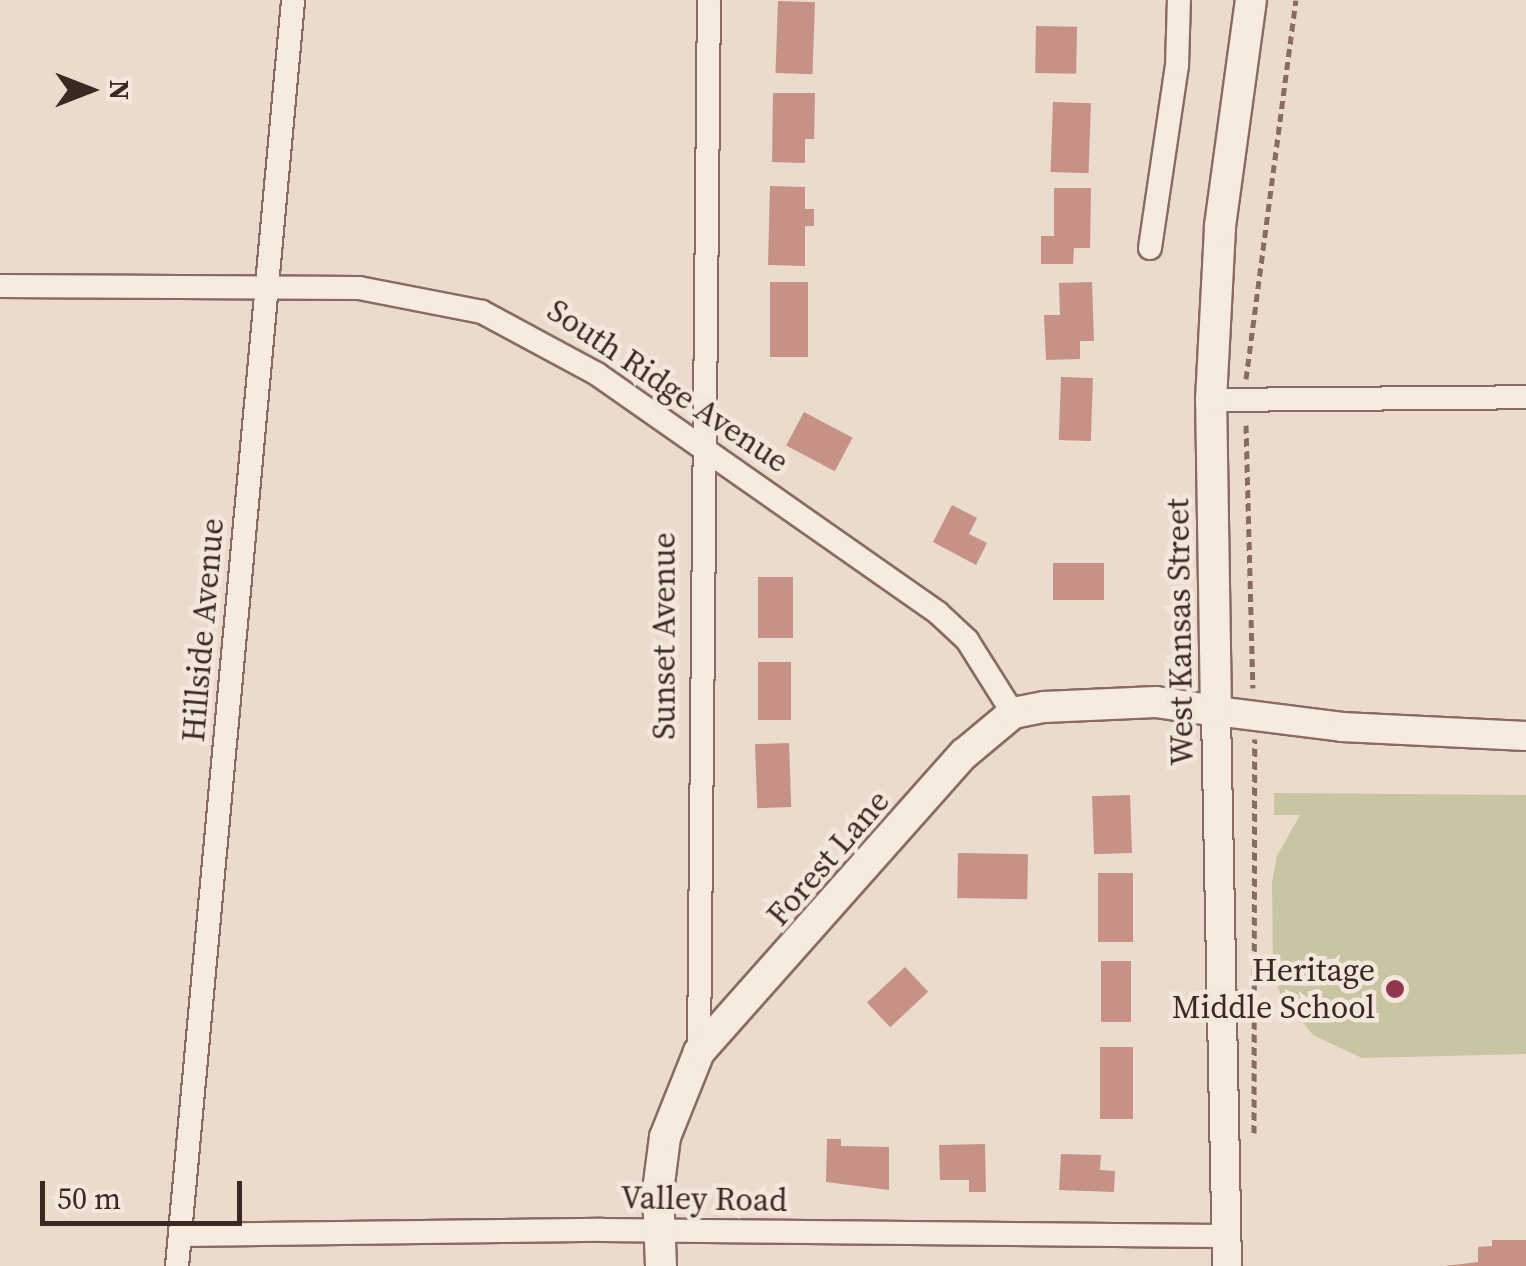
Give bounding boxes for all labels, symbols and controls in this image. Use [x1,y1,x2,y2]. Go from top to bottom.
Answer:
north arrow [40,40,140,140]
text: N [101,80,139,100]
street label: South Ridge Avenue [540,291,796,481]
street label: West Kansas Street [1158,498,1202,766]
street label: Hillside Avenue [174,517,232,743]
street label: Sunset Avenue [645,532,683,740]
street label: Forest Lane [759,782,897,934]
place label: Heritage Middle School [1172,952,1375,1027]
marker: Heritage Middle School [1384,978,1406,1000]
scale bar [45,1161,248,1223]
text: 50 m [57,1178,121,1219]
street label: Valley Road [620,1178,788,1220]

